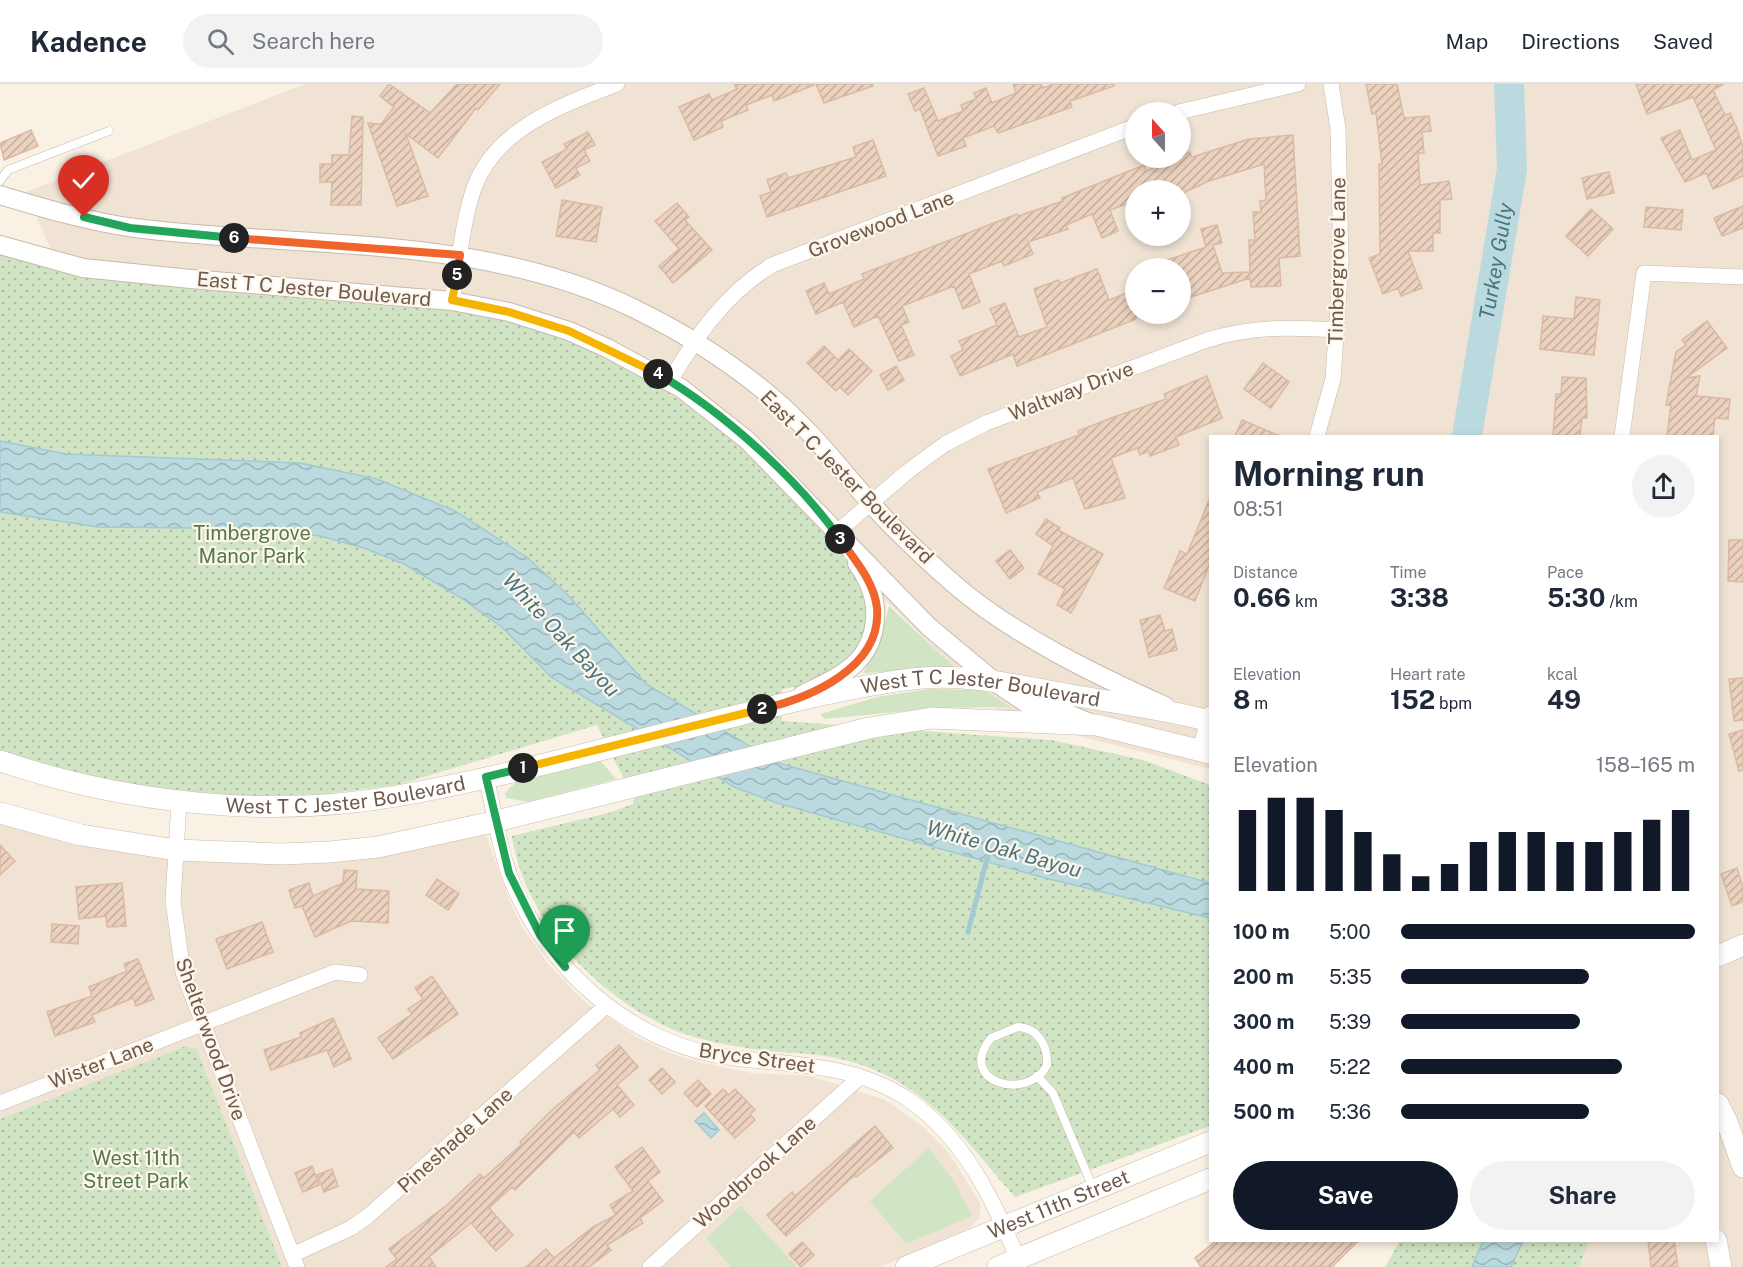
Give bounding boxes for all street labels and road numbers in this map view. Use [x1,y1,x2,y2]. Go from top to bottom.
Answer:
street label: Timbergrove Lane [1324,177,1350,345]
street label: Grovewood Lane [805,185,957,263]
street label: East T C Jester Boulevard [196,267,432,311]
street label: Waltway Drive [1005,356,1137,426]
street label: East T C Jester Boulevard [755,385,939,569]
street label: West T C Jester Boulevard [859,665,1102,712]
street label: West T C Jester Boulevard [225,771,467,819]
street label: Shelterwood Drive [170,954,252,1124]
street label: Wister Lane [45,1032,157,1094]
street label: Bryce Street [697,1038,817,1078]
street label: Pineshade Lane [393,1082,517,1198]
street label: Woodbrook Lane [689,1111,821,1233]
street label: West 11th Street [984,1164,1133,1244]

